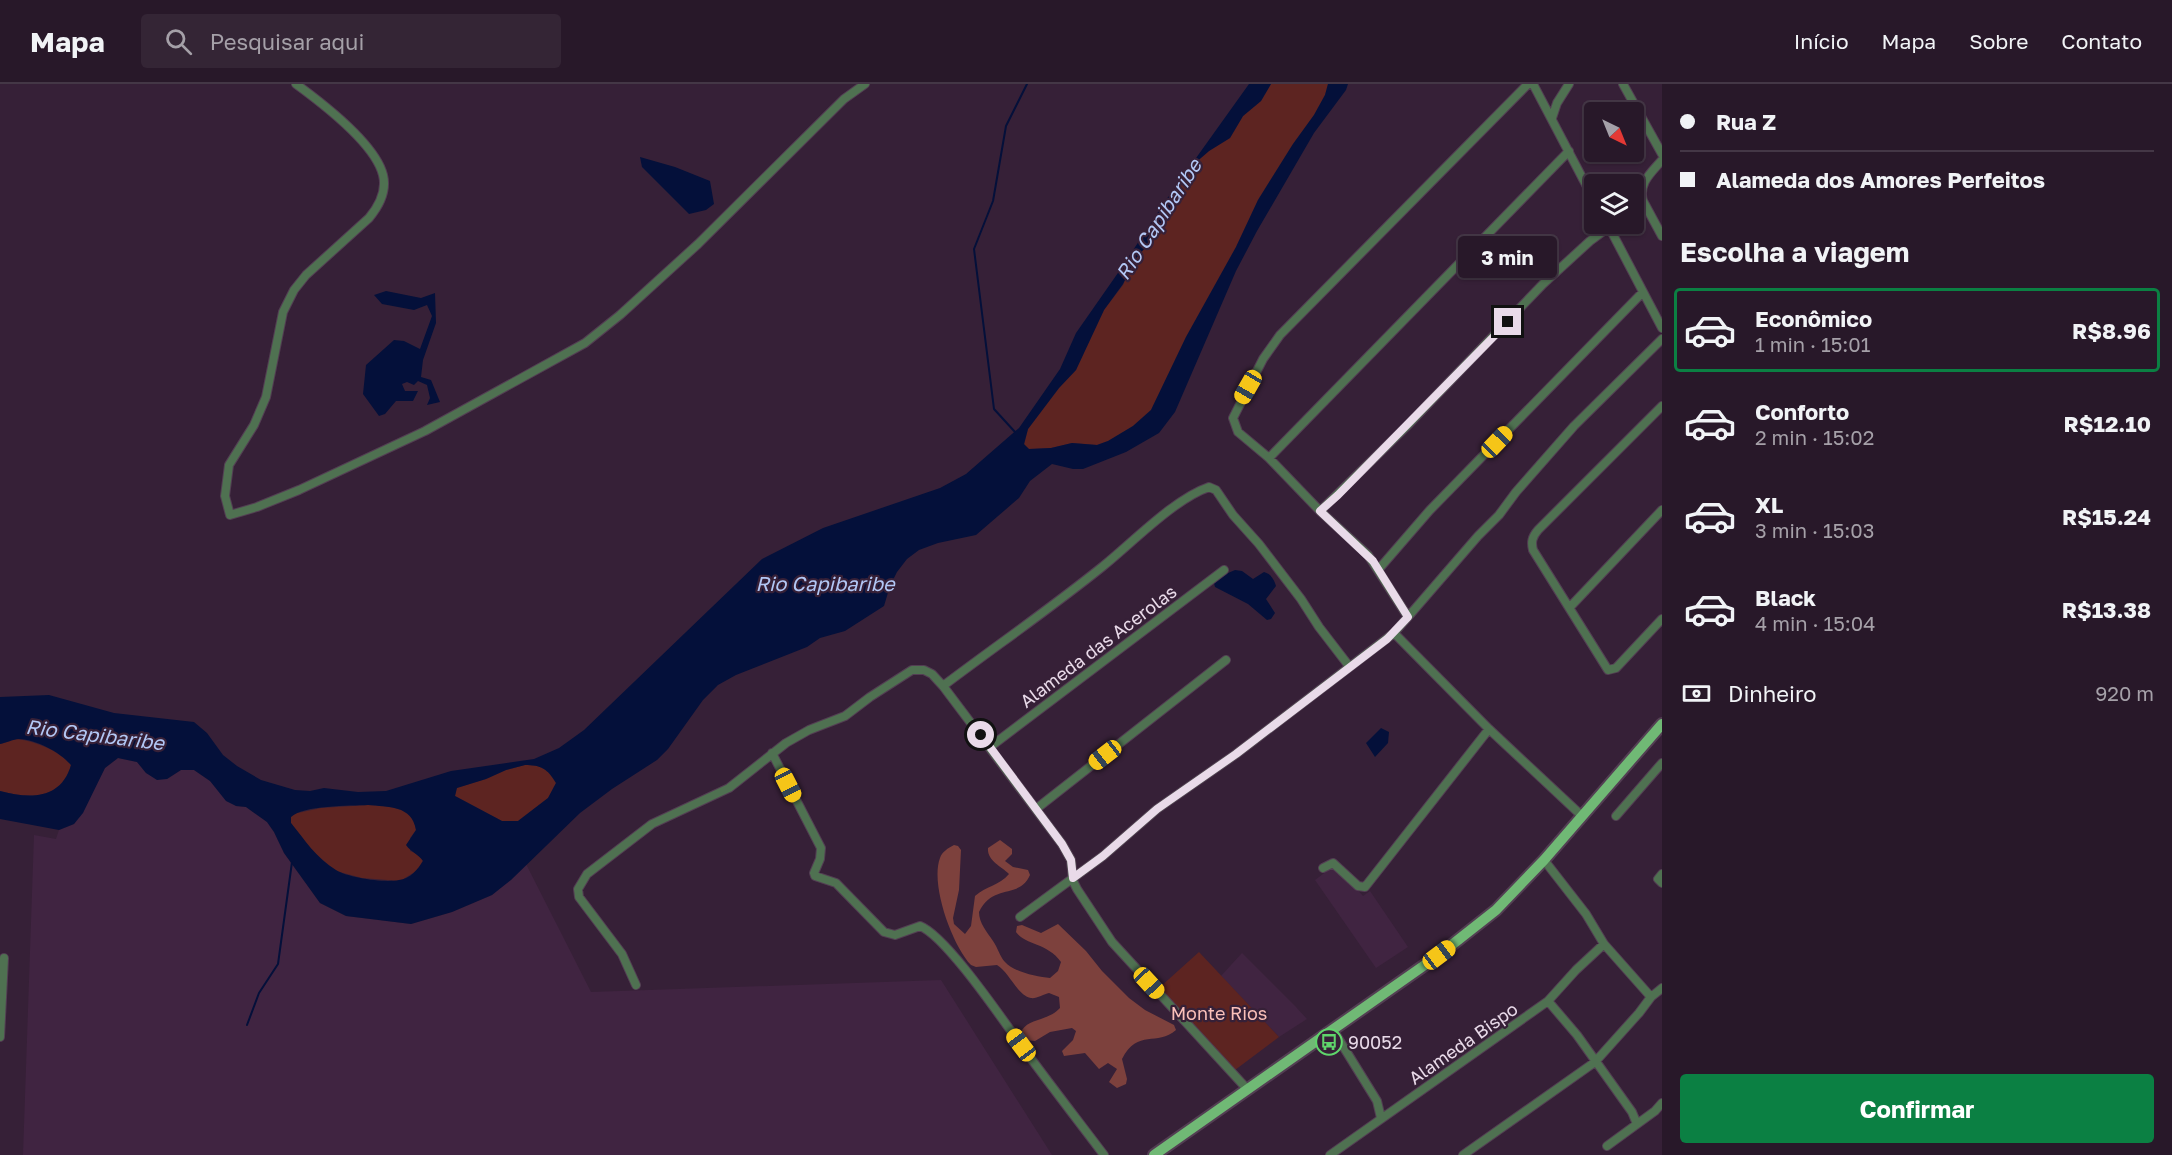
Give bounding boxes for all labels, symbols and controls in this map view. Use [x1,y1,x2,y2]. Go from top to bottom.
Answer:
search box [141,14,561,68]
text: Mapa [30,25,105,58]
icon: search [162,25,195,58]
text: Pesquisar aqui [210,28,364,55]
text: Início [1794,28,1849,54]
text: Mapa [1882,28,1936,54]
text: Sobre [1969,28,2028,54]
text: Contato [2061,28,2142,54]
north arrow [1584,102,1644,162]
map controls [1584,102,1644,234]
text: Rua Z [1716,108,1776,135]
water label: Rio Capibaribe [1110,153,1207,284]
text: Alameda dos Amores Perfeitos [1716,166,2045,193]
button: layers [1584,174,1644,234]
callout: 3 min [1458,235,1558,277]
text: Escolha a viagem [1680,236,1909,268]
text: 3 min [1481,245,1534,269]
icon: car [1683,303,1737,357]
text: Econômico [1755,305,1872,332]
route end [1494,308,1521,335]
text: R$8.96 [2072,317,2151,344]
text: 1 min · 15:01 [1755,332,1870,356]
car [1231,367,1265,407]
icon: car [1683,396,1737,450]
text: Conforto [1755,398,1849,425]
text: R$12.10 [2064,410,2151,437]
car [1478,423,1516,461]
text: 2 min · 15:02 [1755,425,1874,449]
icon: car [1683,489,1737,543]
text: XL [1755,491,1783,518]
text: R$15.24 [2062,503,2151,530]
text: 3 min · 15:03 [1755,518,1874,542]
water label: Rio Capibaribe [755,571,896,595]
street label: Alameda das Acerolas [1015,580,1181,712]
icon: car [1683,582,1737,636]
text: Black [1755,584,1816,611]
text: R$13.38 [2062,596,2151,623]
text: 4 min · 15:04 [1755,611,1875,635]
icon: cash [1680,677,1713,710]
text: Dinheiro [1728,680,1817,707]
text: 920 m [2095,681,2154,705]
water label: Rio Capibaribe [24,714,167,755]
route start [967,721,994,748]
car [1085,737,1125,773]
car [772,765,804,805]
car [1419,937,1459,973]
car [1130,964,1168,1002]
street label: Alameda Bispo [1404,997,1522,1089]
park label: Monte Rios [1171,1002,1267,1024]
car [1003,1025,1039,1065]
bus stop icon: 90052 [1314,1027,1344,1057]
place label: 90052 [1348,1031,1402,1053]
button: Confirmar [1680,1074,2154,1143]

